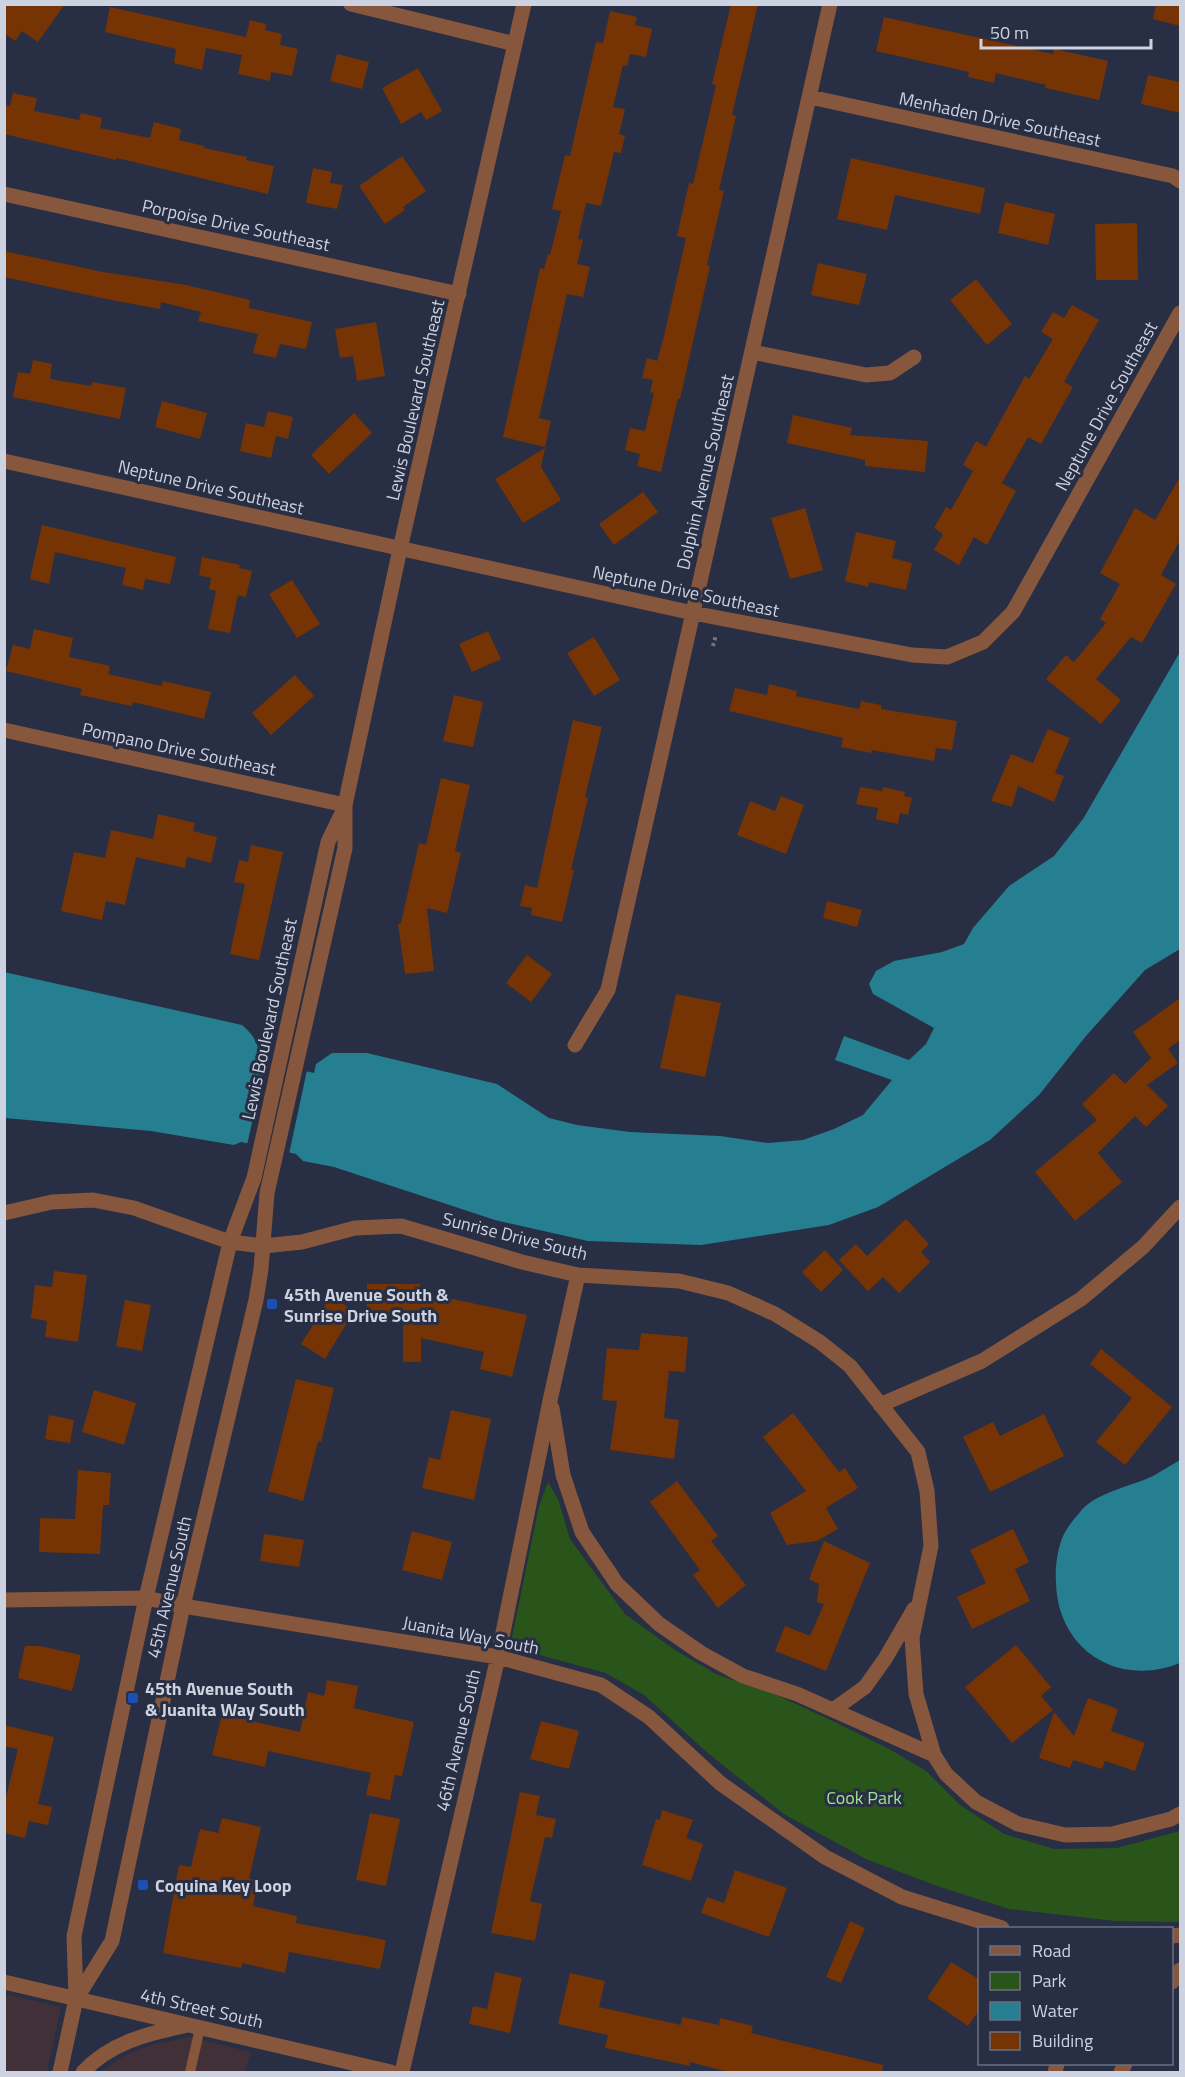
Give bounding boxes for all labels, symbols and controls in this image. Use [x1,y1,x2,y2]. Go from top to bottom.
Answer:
scale bar [981,12,1150,50]
text: 50 m [990,19,1029,46]
street label: Menhaden Drive Southeast [897,84,1104,154]
street label: Porpoise Drive Southeast [139,192,333,258]
street label: Lewis Boulevard Southeast [379,296,451,503]
street label: Neptune Drive Southeast [1048,316,1164,496]
street label: Dolphin Avenue Southeast [669,371,741,572]
street label: Neptune Drive Southeast [115,452,307,522]
street label: Neptune Drive Southeast [590,558,782,624]
street label: Pompano Drive Southeast [79,715,279,783]
street label: Lewis Boulevard Southeast [234,915,304,1122]
street label: Sunrise Drive South [440,1205,590,1267]
place label: 45th Avenue South & Sunrise Drive South [284,1281,449,1329]
marker: 45th Avenue South & Sunrise Drive South [265,1297,279,1311]
street label: 45th Avenue South [140,1513,198,1661]
street label: Juanita Way South [400,1609,542,1661]
street label: 46th Avenue South [429,1666,487,1814]
place label: 45th Avenue South & Juanita Way South [145,1675,305,1723]
marker: 45th Avenue South & Juanita Way South [126,1691,140,1705]
park label: Cook Park [826,1784,902,1811]
place label: Coquina Key Loop [155,1872,292,1899]
marker: Coquina Key Loop [136,1878,150,1892]
legend [978,1927,1173,2065]
text: Road [1032,1937,1071,1964]
text: Park [1032,1967,1067,1994]
street label: 4th Street South [138,1981,266,2035]
text: Water [1032,1997,1078,2024]
text: Building [1032,2027,1093,2054]

